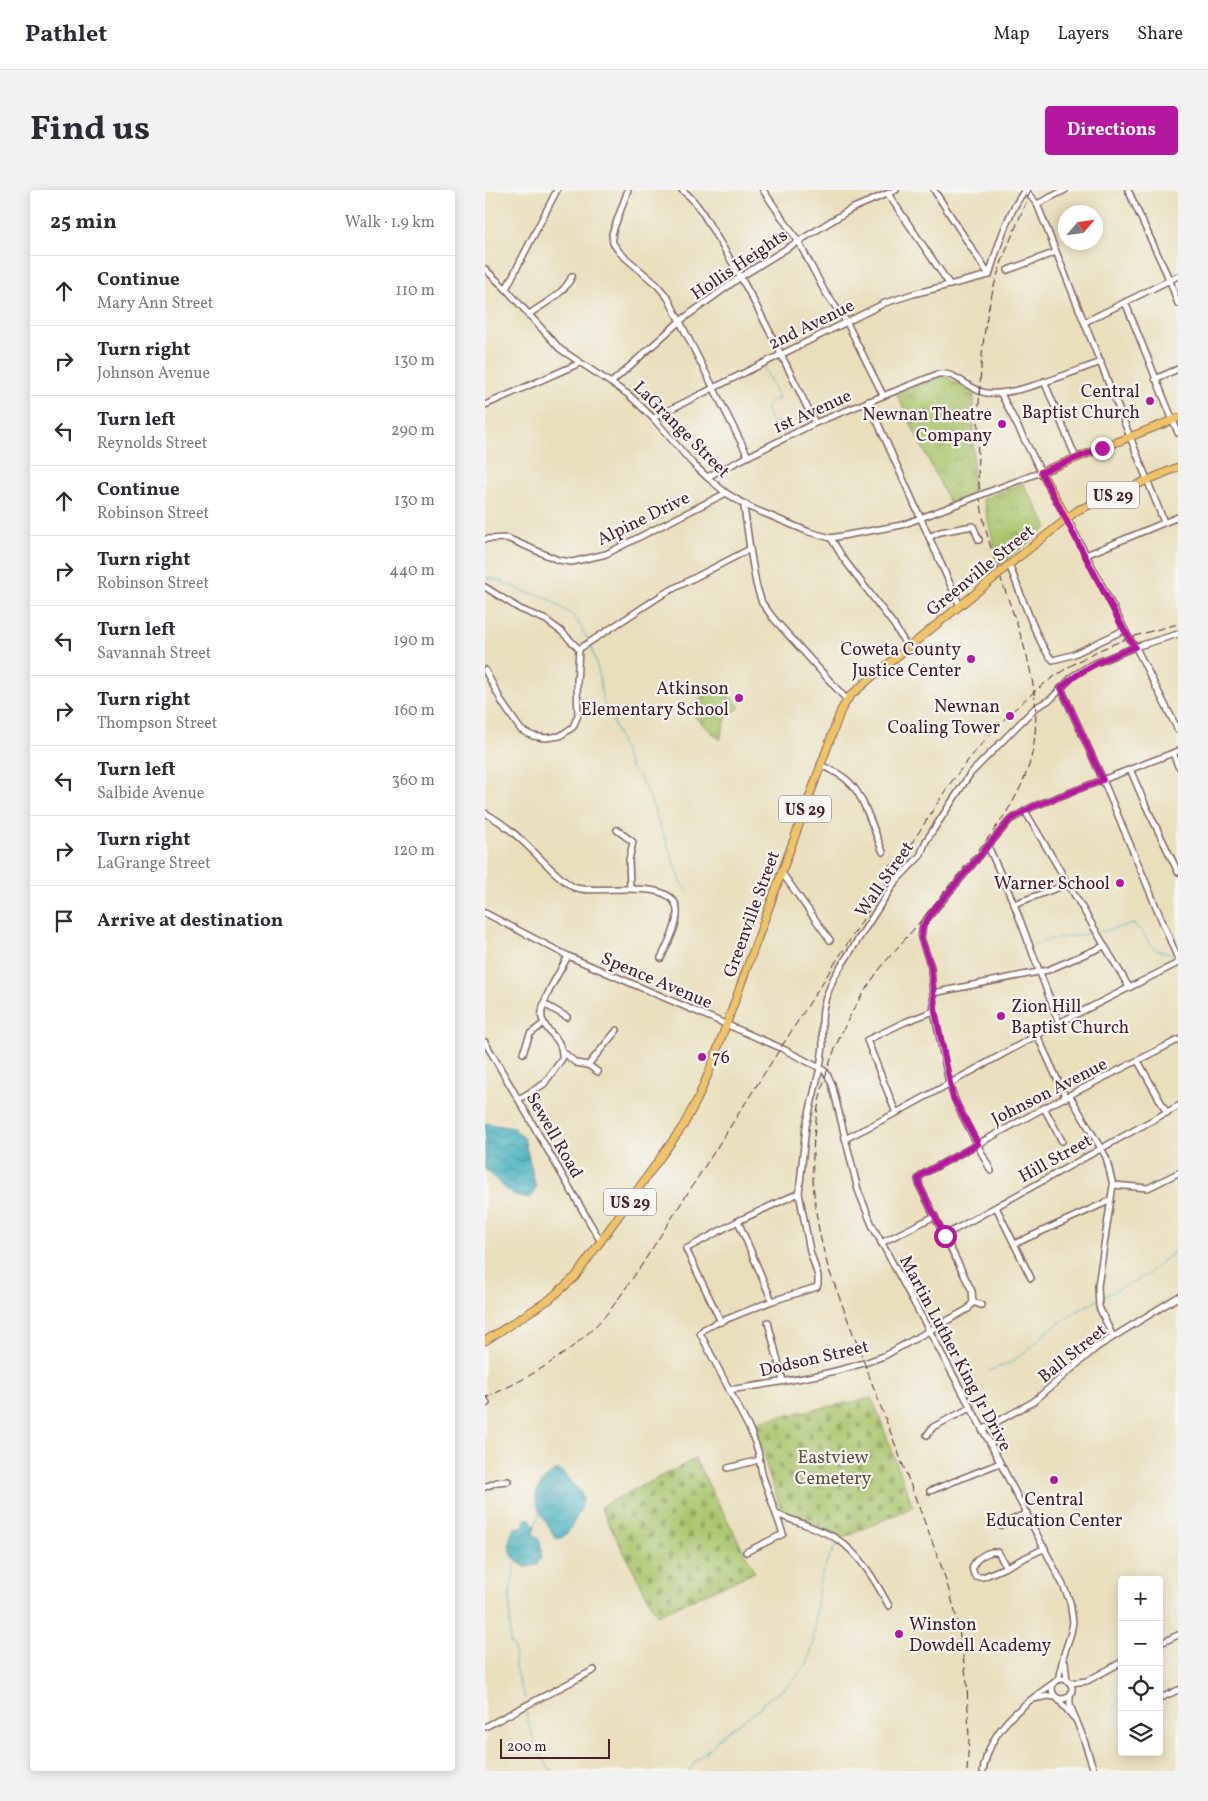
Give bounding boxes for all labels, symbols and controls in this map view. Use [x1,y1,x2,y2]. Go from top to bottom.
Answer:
text: Pathlet [25,18,107,52]
text: Map [993,22,1029,47]
text: Layers [1057,22,1109,47]
text: Share [1137,22,1183,47]
text: Find us [30,106,150,154]
button: Directions [1045,106,1178,155]
north arrow [1058,205,1103,250]
text: 25 min [50,208,117,237]
text: Walk · 1.9 km [345,212,435,234]
street label: Hollis Heights [686,224,793,307]
text: Continue [97,267,180,293]
icon: ahead [50,277,78,305]
text: 110 m [396,280,435,302]
text: Mary Ann Street [97,293,213,315]
street label: 2nd Avenue [764,294,859,357]
text: Turn right [97,337,190,363]
icon: right [50,347,78,375]
text: 130 m [394,350,435,372]
text: Johnson Avenue [97,363,210,385]
street label: LaGrange Street [627,376,735,484]
place label: Central Baptist Church [1022,380,1140,426]
street label: 1st Avenue [769,384,856,441]
marker: Central Baptist Church [1144,395,1156,407]
place label: Newnan Theatre Company [862,403,992,449]
text: Turn left [97,407,176,433]
icon: left [50,417,78,445]
marker: Newnan Theatre Company [996,418,1008,430]
text: 290 m [391,420,435,442]
text: Reynolds Street [97,433,207,455]
route end [1091,437,1114,460]
text: Continue [97,477,180,503]
road number: US 29 [1087,482,1139,508]
street label: Alpine Drive [593,486,694,553]
icon: ahead [50,487,78,515]
text: 130 m [394,490,435,512]
text: Robinson Street [97,503,209,525]
street label: Greenville Street [921,520,1040,623]
text: Turn right [97,547,190,573]
icon: right [50,557,78,585]
text: 440 m [389,560,435,582]
text: Robinson Street [97,573,209,595]
text: Turn left [97,617,176,643]
icon: left [50,627,78,655]
text: 190 m [393,630,435,652]
place label: Coweta County Justice Center [840,638,961,684]
text: Savannah Street [97,643,211,665]
marker: Coweta County Justice Center [965,653,977,665]
place label: Atkinson Elementary School [581,677,729,723]
text: Turn right [97,687,190,713]
marker: Atkinson Elementary School [733,692,745,704]
place label: Newnan Coaling Tower [887,695,1000,741]
icon: right [50,697,78,725]
text: 160 m [394,700,435,722]
marker: Newnan Coaling Tower [1004,710,1016,722]
text: Thompson Street [97,713,217,735]
text: Turn left [97,757,176,783]
icon: left [50,767,78,795]
text: 360 m [392,770,435,792]
text: Salbide Avenue [97,783,204,805]
road number: US 29 [779,796,831,822]
text: Turn right [97,827,190,853]
icon: right [50,837,78,865]
street label: Wall Street [850,837,921,923]
text: 120 m [393,840,435,862]
street label: Greenville Street [718,848,787,981]
text: LaGrange Street [97,853,211,875]
place label: Warner School [994,872,1110,897]
marker: Warner School [1114,877,1126,889]
icon: arrive [50,907,78,935]
text: Arrive at destination [97,908,283,934]
street label: Spence Avenue [597,947,716,1016]
place label: Zion Hill Baptist Church [1011,995,1130,1041]
marker: Zion Hill Baptist Church [995,1010,1007,1022]
place label: 76 [712,1046,730,1071]
marker: 76 [696,1051,708,1063]
street label: Johnson Avenue [987,1052,1112,1132]
street label: Sewell Road [519,1088,588,1183]
street label: Hill Street [1014,1129,1097,1190]
road number: US 29 [604,1189,656,1216]
route start [934,1225,957,1248]
street label: Martin Luther King Jr Drive [892,1251,1017,1456]
street label: Ball Street [1033,1319,1113,1390]
street label: Dodson Street [757,1335,872,1384]
park label: Eastview Cemetery [795,1446,872,1492]
marker: Central Education Center [1048,1474,1060,1486]
place label: Central Education Center [986,1488,1123,1534]
map controls [1118,1576,1163,1756]
button: + [1118,1576,1163,1621]
place label: Winston Dowdell Academy [909,1613,1052,1659]
button: − [1118,1621,1163,1666]
marker: Winston Dowdell Academy [893,1628,905,1640]
button: locate [1118,1666,1163,1711]
button: layers [1118,1711,1163,1756]
scale bar [500,1736,610,1759]
text: 200 m [507,1738,547,1757]

